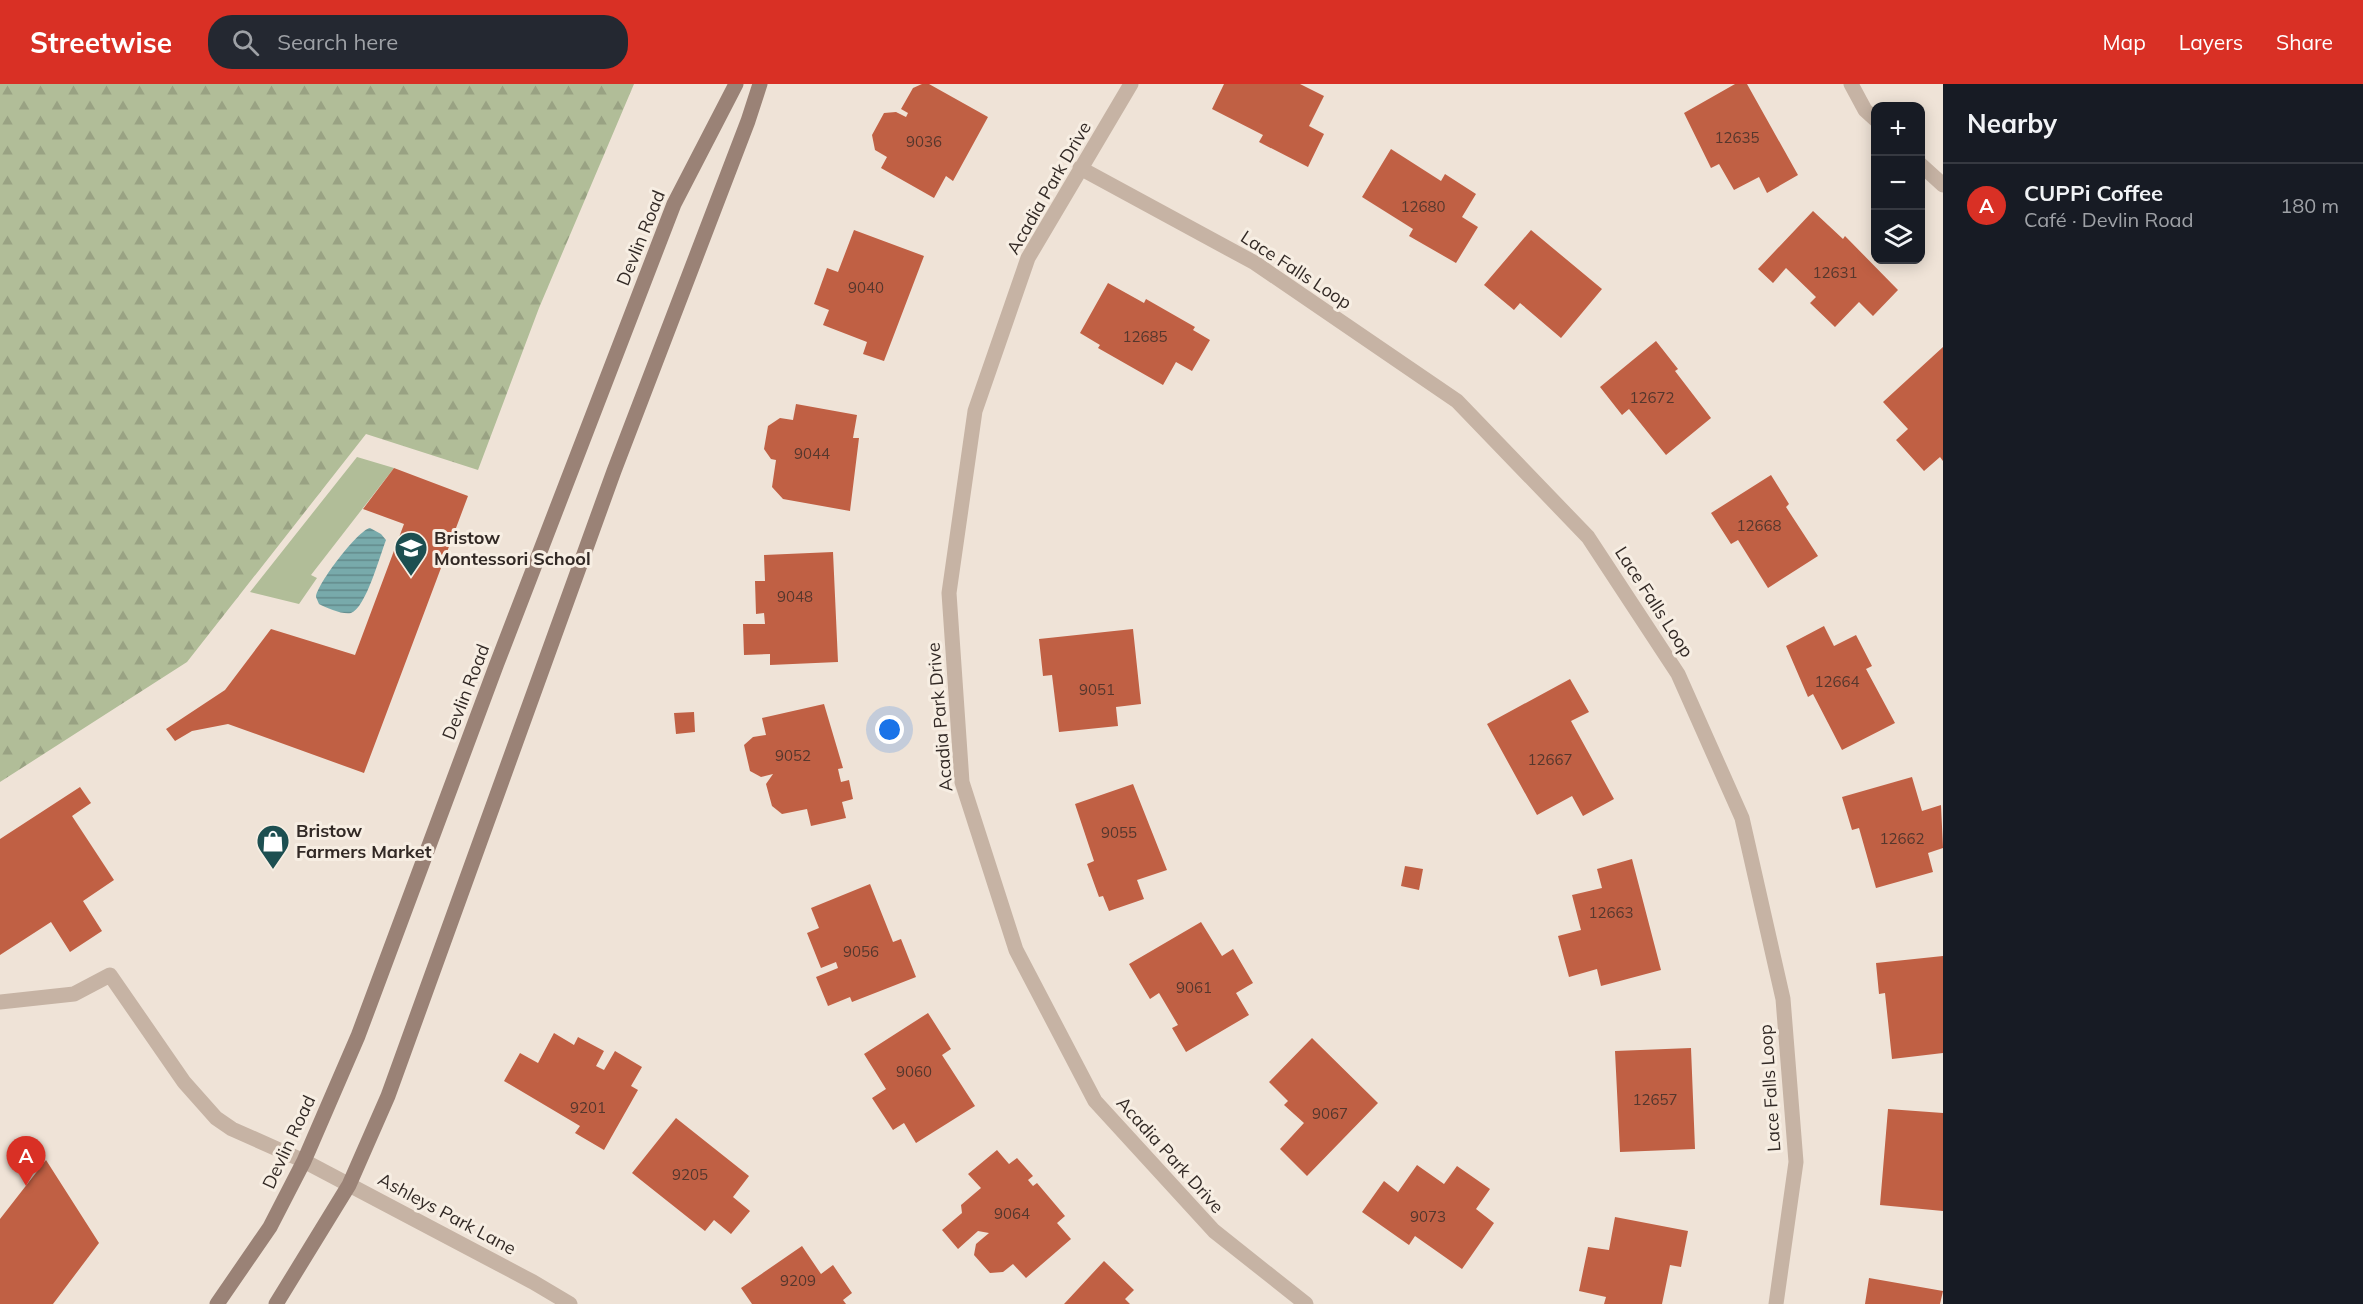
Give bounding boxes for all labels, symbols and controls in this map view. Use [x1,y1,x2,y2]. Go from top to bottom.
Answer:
search box [208,15,628,69]
text: Streetwise [30,25,172,60]
icon: search [229,26,262,59]
text: Search here [277,28,398,56]
text: Map [2103,29,2146,55]
text: Layers [2179,29,2243,55]
text: Share [2276,29,2333,55]
map controls [1871,102,1925,264]
button: + [1871,102,1925,156]
text: Nearby [1967,107,2057,140]
street label: Acadia Park Drive [1001,117,1096,258]
house number: 12635 [1714,128,1760,147]
house number: 9036 [906,132,942,151]
button: − [1871,156,1925,210]
text: CUPPi Coffee [2024,179,2163,207]
street label: Devlin Road [611,187,670,289]
text: A [1979,193,1994,218]
text: 180 m [2280,193,2339,218]
house number: 12680 [1400,197,1446,216]
text: Café · Devlin Road [2024,207,2194,232]
button: layers [1871,210,1925,264]
street label: Lace Falls Loop [1236,225,1356,314]
house number: 12631 [1812,263,1858,282]
house number: 9040 [848,278,884,297]
house number: 12685 [1122,327,1168,346]
house number: 12672 [1629,388,1675,407]
house number: 9044 [794,444,830,463]
house number: 12668 [1736,516,1782,535]
place label: Bristow Montessori School [434,526,591,570]
school or university icon: Bristow Montessori School [393,530,429,577]
street label: Lace Falls Loop [1610,542,1699,662]
house number: 9048 [777,587,813,606]
street label: Devlin Road [437,641,494,743]
street label: Acadia Park Drive [922,642,957,792]
house number: 12664 [1814,672,1860,691]
house number: 9051 [1079,680,1115,699]
your location [875,715,904,744]
house number: 9052 [775,746,811,765]
house number: 12667 [1527,750,1573,769]
place label: Bristow Farmers Market [296,819,432,863]
shop icon: Bristow Farmers Market [255,823,291,870]
house number: 9055 [1101,823,1137,842]
house number: 12662 [1879,829,1925,848]
house number: 12663 [1588,903,1634,922]
house number: 9056 [843,942,879,961]
house number: 9061 [1176,978,1212,997]
street label: Lace Falls Loop [1754,1024,1785,1153]
house number: 9060 [896,1062,932,1081]
house number: 12657 [1632,1090,1678,1109]
street label: Devlin Road [257,1091,320,1192]
street label: Acadia Park Drive [1112,1091,1229,1218]
house number: 9201 [570,1098,606,1117]
house number: 9067 [1312,1104,1348,1123]
pin: A [6,1136,46,1186]
house number: 9205 [672,1165,708,1184]
street label: Ashleys Park Lane [374,1167,520,1260]
house number: 9064 [994,1204,1030,1223]
house number: 9073 [1410,1207,1446,1226]
house number: 9209 [780,1271,816,1290]

